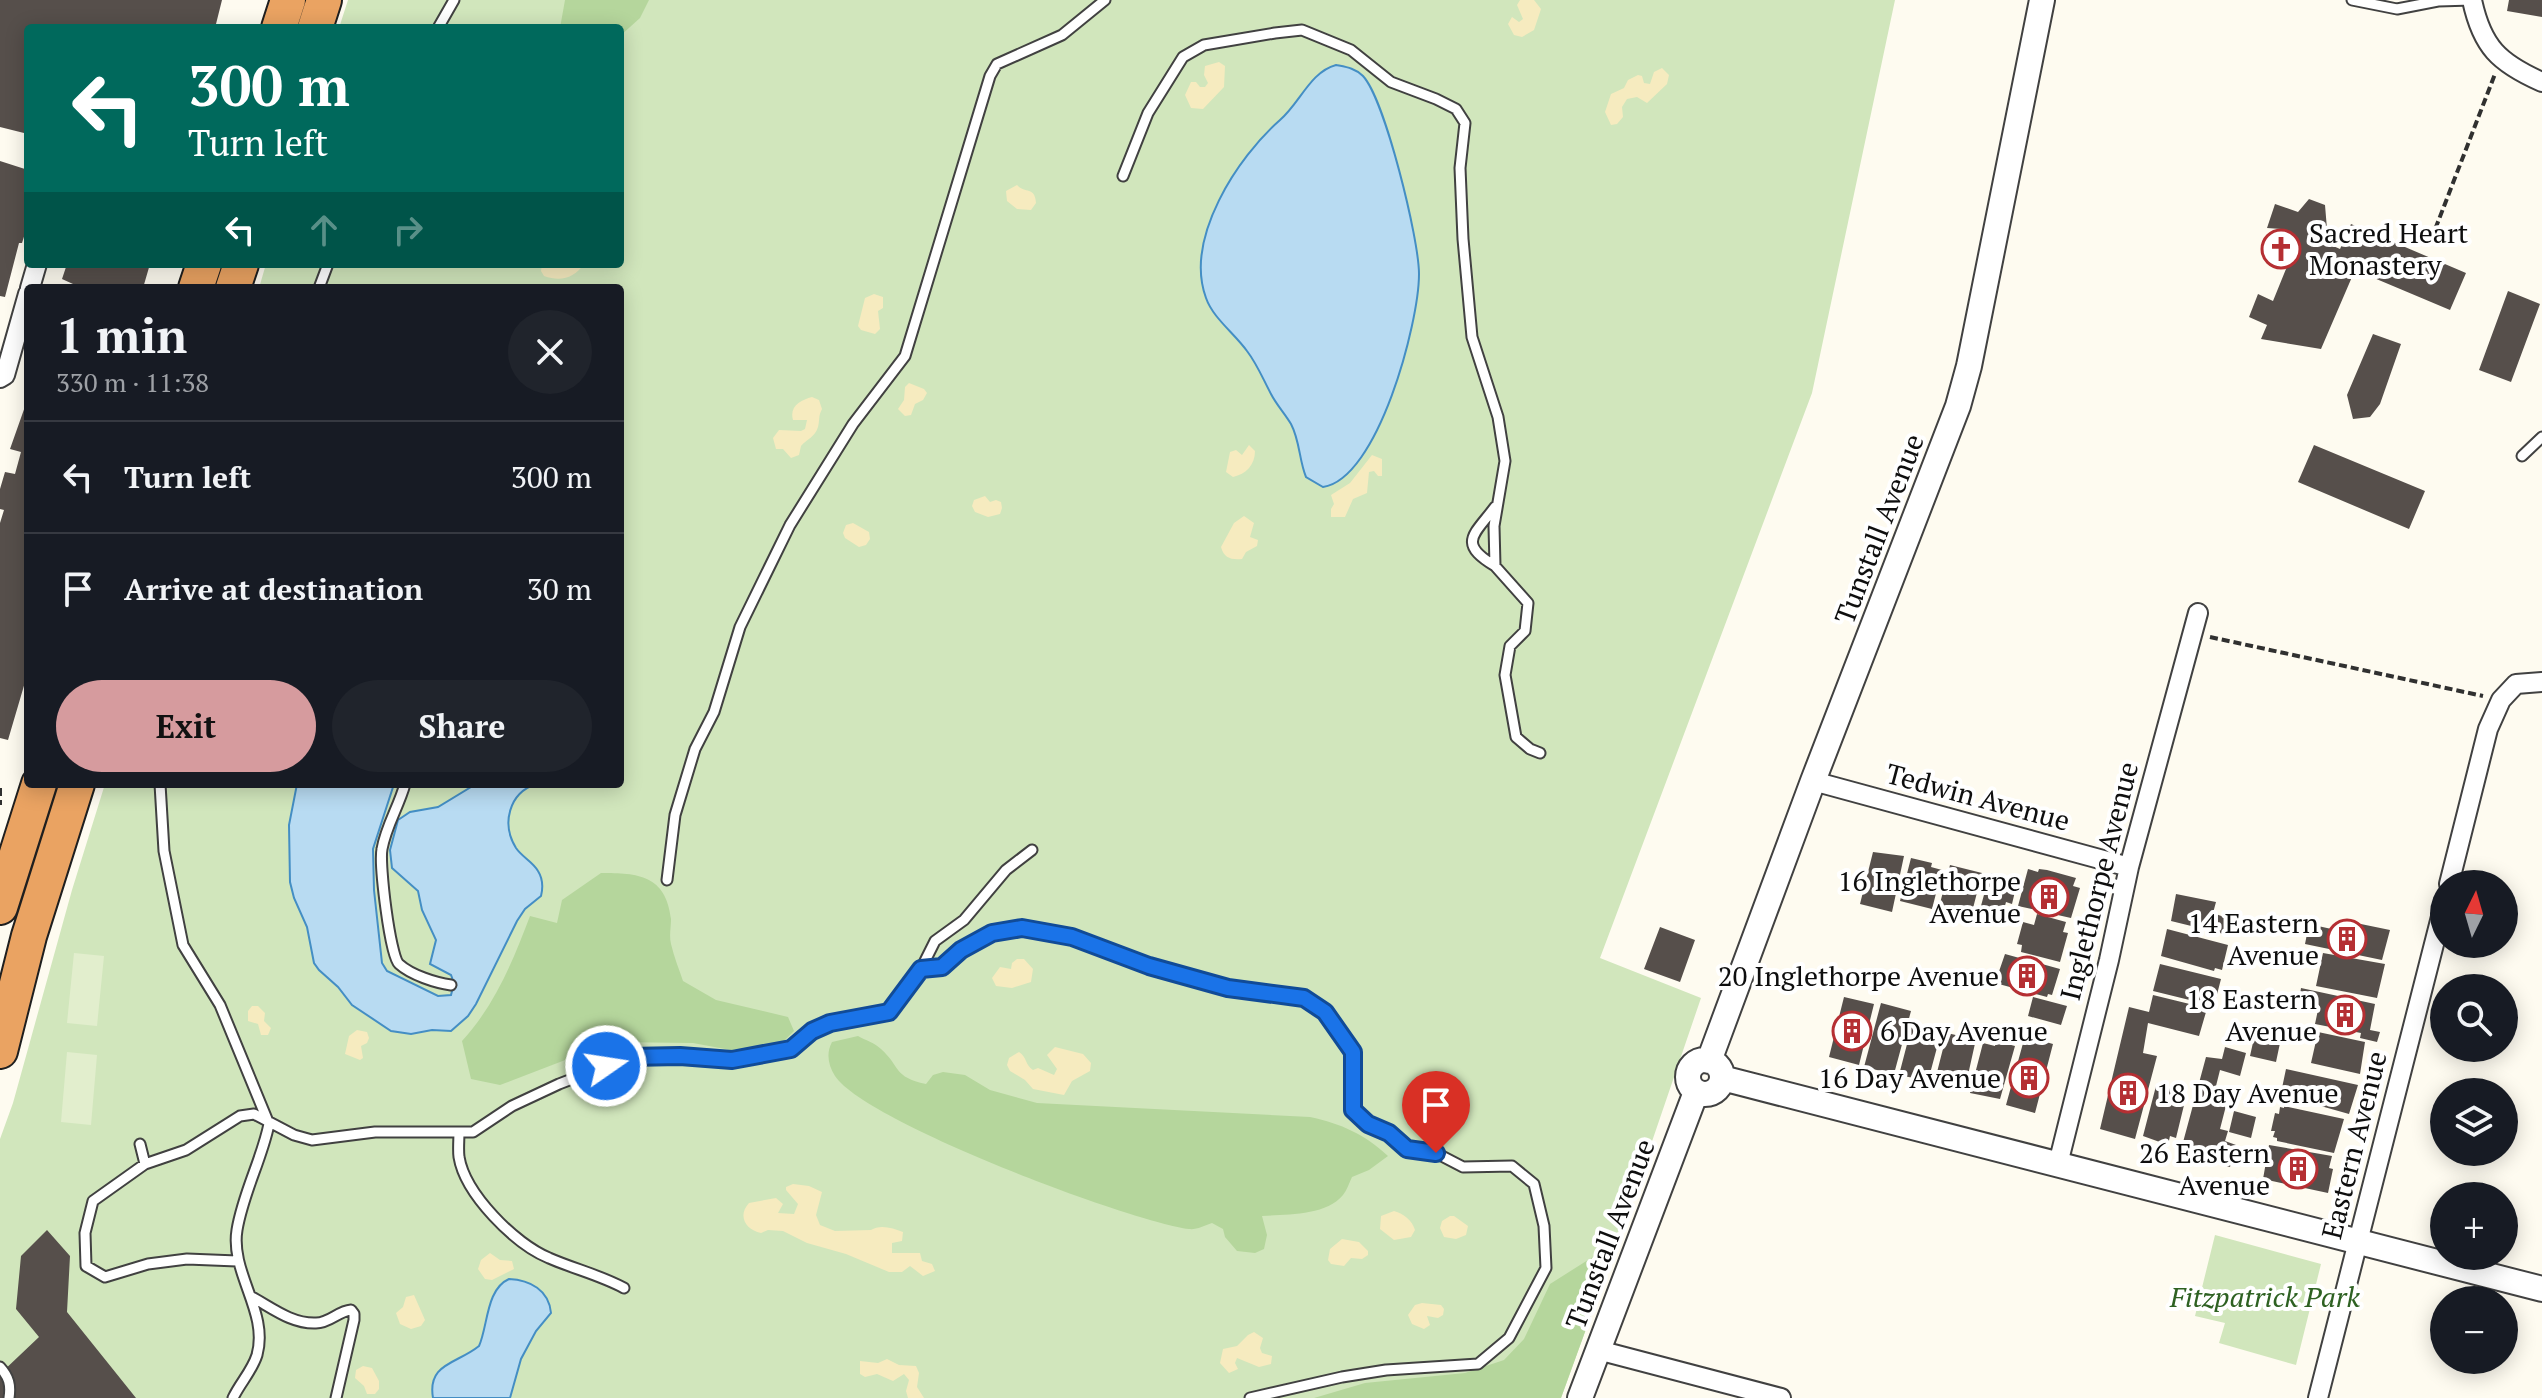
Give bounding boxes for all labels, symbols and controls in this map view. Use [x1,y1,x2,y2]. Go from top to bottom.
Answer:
text: 300 m [188,48,350,122]
icon: left [56,56,160,160]
text: Turn left [188,119,328,166]
icon: left [218,208,262,252]
icon: ahead [302,208,346,252]
icon: right [386,208,430,252]
place label: Sacred Heart Monastery [2309,214,2469,283]
church icon: Sacred Heart Monastery [2260,228,2302,270]
text: 1 min [56,303,187,367]
button: close [508,310,592,394]
text: 330 m · 11:38 [56,365,209,399]
street label: Tunstall Avenue [1825,429,1932,629]
icon: left [56,455,100,499]
text: Turn left [124,457,251,497]
text: 300 m [511,457,592,497]
icon: arrive [56,567,100,611]
text: Arrive at destination [124,569,423,609]
text: 30 m [527,569,592,609]
button: Exit [56,680,316,772]
button: Share [332,680,592,772]
street label: Tedwin Avenue [1882,754,2074,839]
street label: Inglethorpe Avenue [2051,758,2146,1004]
place label: 16 Inglethorpe Avenue [1838,862,2021,931]
north arrow [2430,870,2518,958]
map controls [2430,870,2518,1374]
building icon: 16 Inglethorpe Avenue [2028,876,2070,918]
place label: 14 Eastern Avenue [2188,904,2319,973]
building icon: 14 Eastern Avenue [2326,918,2368,960]
building icon: 20 Inglethorpe Avenue [2006,955,2048,997]
place label: 20 Inglethorpe Avenue [1718,957,1999,994]
button: search [2430,974,2518,1062]
place label: 18 Eastern Avenue [2186,980,2317,1049]
building icon: 18 Eastern Avenue [2324,994,2366,1036]
building icon: 6 Day Avenue [1831,1010,1873,1052]
place label: 6 Day Avenue [1880,1012,2048,1049]
position arrow [564,1024,648,1108]
street label: Eastern Avenue [2312,1047,2395,1243]
building icon: 16 Day Avenue [2008,1057,2050,1099]
place label: 16 Day Avenue [1818,1059,2001,1096]
pin [1402,1071,1470,1153]
building icon: 18 Day Avenue [2107,1072,2149,1114]
place label: 18 Day Avenue [2156,1074,2339,1111]
button: layers [2430,1078,2518,1166]
icon: arrive [1414,1083,1458,1127]
street label: Tunstall Avenue [1556,1134,1663,1334]
place label: 26 Eastern Avenue [2139,1134,2270,1203]
building icon: 26 Eastern Avenue [2277,1148,2319,1190]
button: + [2430,1182,2518,1270]
park label: Fitzpatrick Park [2169,1278,2361,1315]
button: − [2430,1286,2518,1374]

